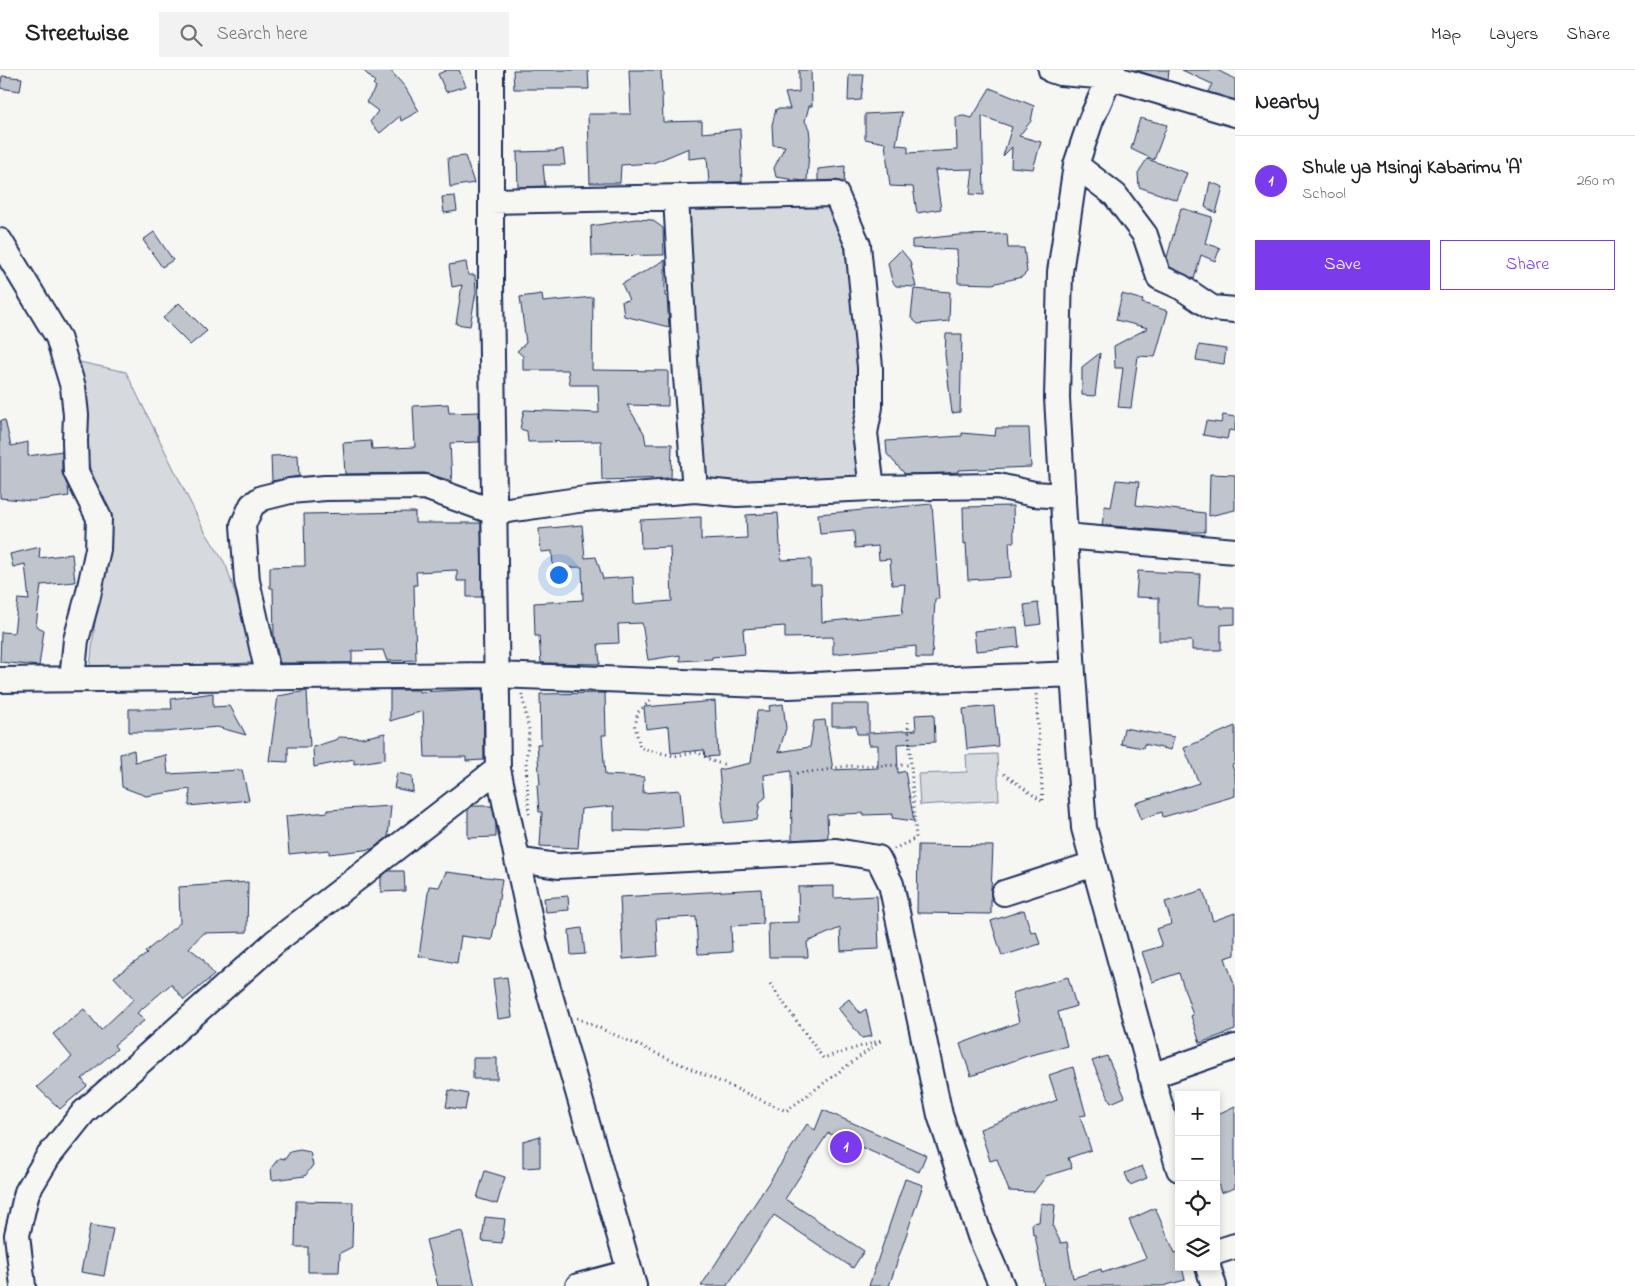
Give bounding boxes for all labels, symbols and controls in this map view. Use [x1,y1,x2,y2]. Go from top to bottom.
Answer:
search box [159,12,509,57]
text: Streetwise [25,17,129,52]
icon: search [177,21,205,49]
text: Search here [217,21,308,48]
text: Map [1431,22,1461,48]
text: Layers [1489,22,1539,48]
text: Share [1567,22,1610,48]
text: Nearby [1255,88,1319,118]
text: Shule ya Msingi Kabarimu 'A' [1302,155,1522,182]
text: 1 [1268,169,1274,193]
text: 260 m [1577,169,1615,193]
text: School [1302,182,1346,206]
button: Save [1255,240,1430,290]
button: Share [1440,240,1615,290]
your location [546,562,572,588]
map controls [1175,1091,1220,1271]
button: + [1175,1091,1220,1136]
pin: 1 [830,1128,862,1166]
button: − [1175,1136,1220,1181]
button: locate [1175,1181,1220,1226]
button: layers [1175,1226,1220,1271]

